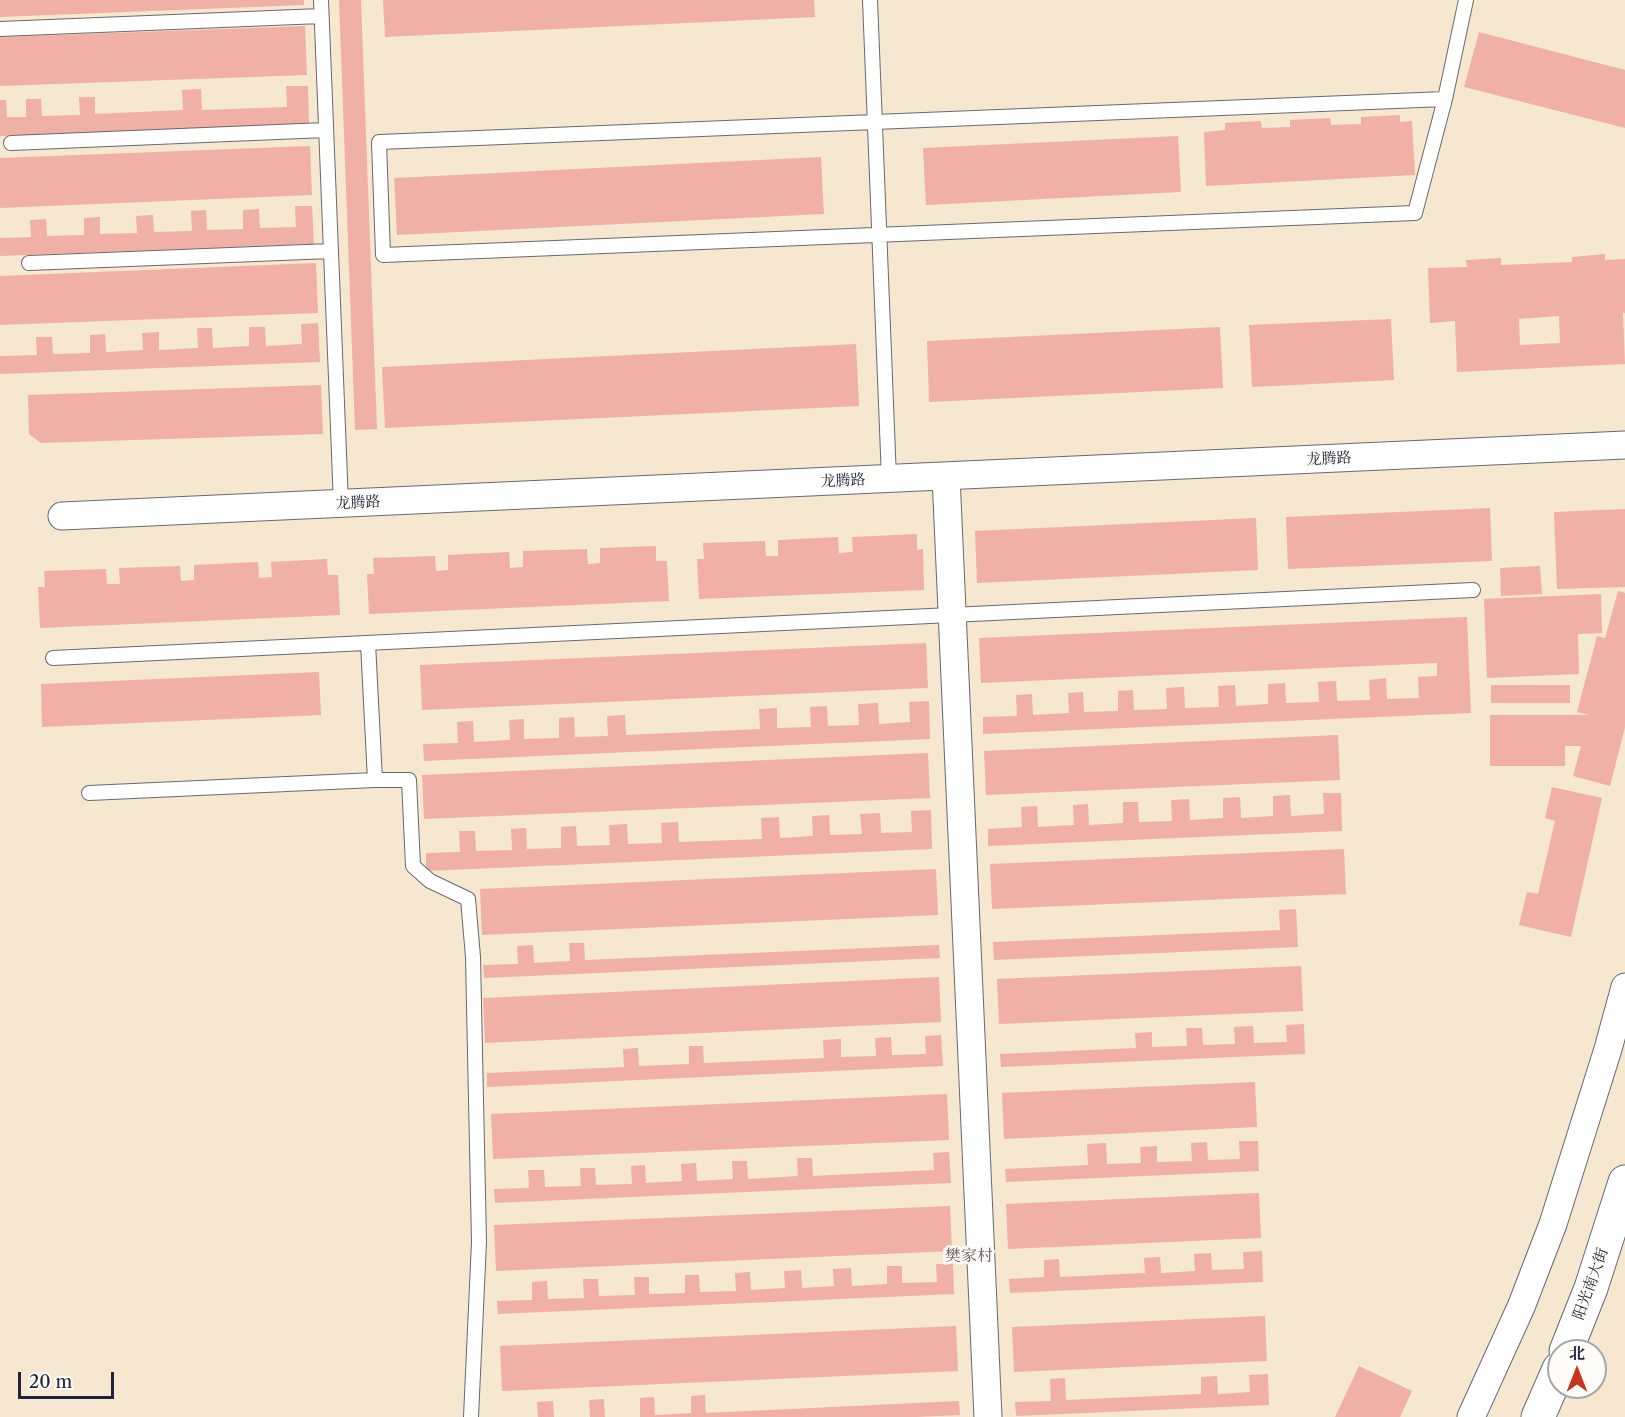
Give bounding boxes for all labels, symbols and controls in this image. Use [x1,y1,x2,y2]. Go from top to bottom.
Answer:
street label: 龙腾路 [1306,449,1352,469]
street label: 龙腾路 [820,471,866,491]
street label: 龙腾路 [335,493,381,513]
district label: 樊家村 [945,1246,993,1266]
street label: 阳光南大街 [1570,1246,1612,1322]
north arrow [1547,1339,1607,1399]
text: 北 [1569,1343,1585,1363]
scale bar [21,1360,117,1398]
text: 20 m [29,1371,72,1393]

